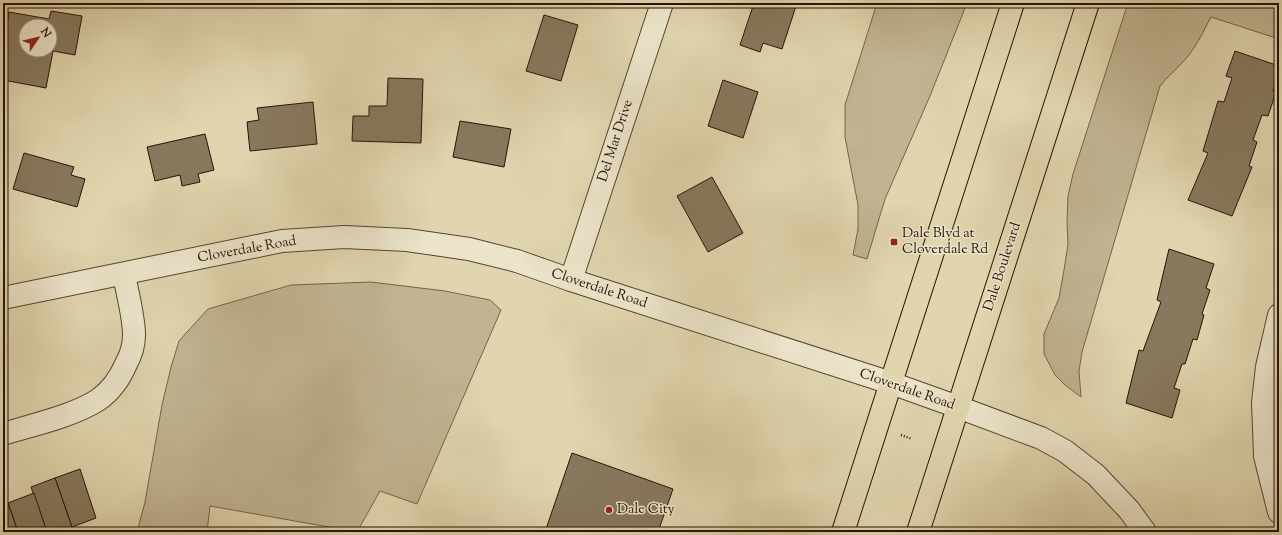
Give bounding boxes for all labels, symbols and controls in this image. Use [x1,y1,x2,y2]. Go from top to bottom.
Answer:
north arrow [18,18,58,58]
text: N [36,24,55,41]
street label: Del Mar Drive [593,97,639,185]
street label: Dale Boulevard [979,220,1027,314]
place label: Dale Blvd at Cloverdale Rd [902,224,988,260]
street label: Cloverdale Road [196,231,298,269]
marker: Dale Blvd at Cloverdale Rd [889,237,899,247]
street label: Cloverdale Road [548,264,650,314]
street label: Cloverdale Road [856,364,958,416]
place label: Dale City [617,500,675,520]
marker: Dale City [604,505,614,515]

